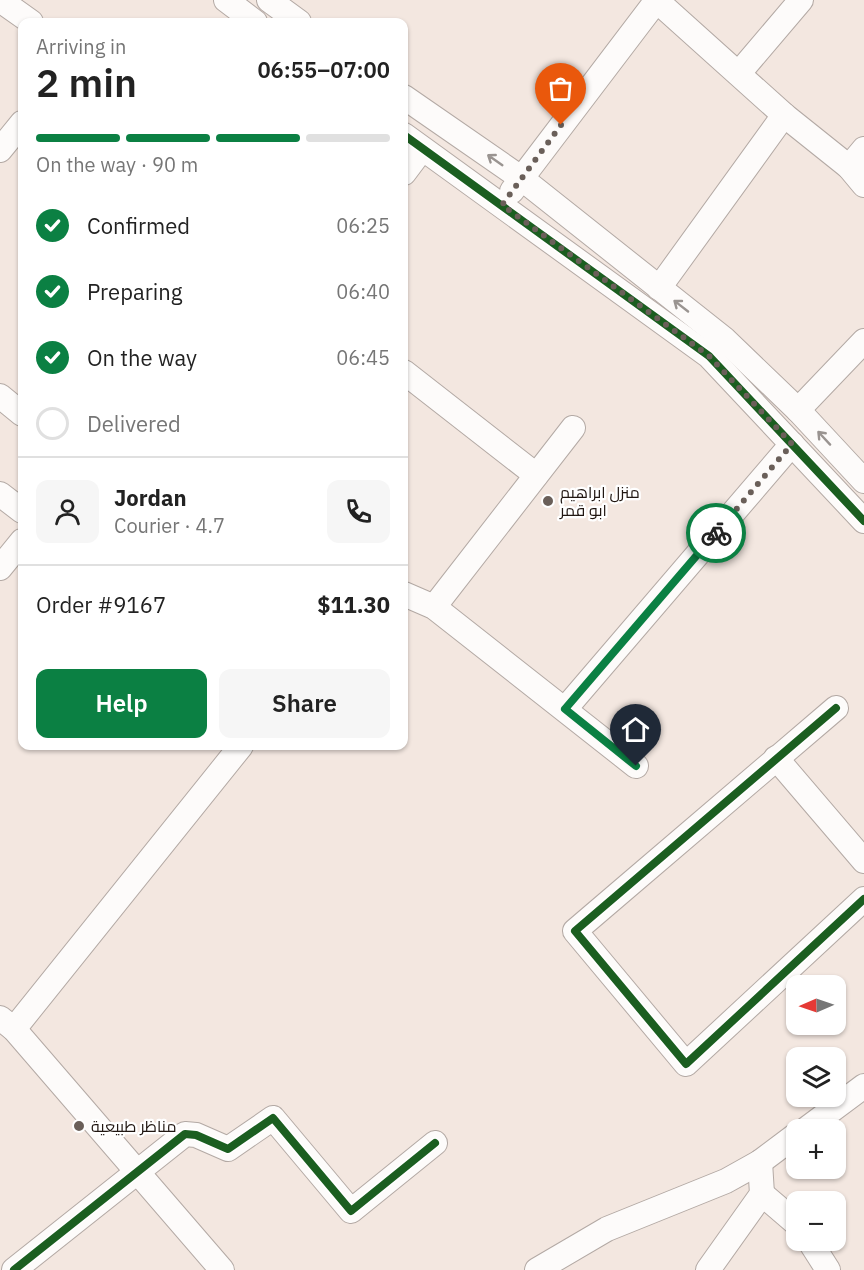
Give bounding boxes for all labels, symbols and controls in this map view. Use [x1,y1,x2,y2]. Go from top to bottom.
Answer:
text: Arriving in [36,33,126,60]
text: 06:55–07:00 [257,55,390,84]
text: 2 min [36,57,137,108]
pin [535,63,586,125]
icon: bag [544,72,577,105]
text: On the way · 90 m [36,151,198,178]
one-way arrow [487,154,503,166]
icon: check [36,209,69,242]
text: Confirmed [87,211,190,240]
text: 06:25 [336,212,390,239]
icon: check [36,275,69,308]
text: Preparing [87,277,182,306]
text: 06:40 [336,278,390,305]
one-way arrow [674,299,690,312]
icon: check [36,341,69,374]
text: On the way [87,343,197,372]
text: 06:45 [336,344,390,371]
text: Delivered [87,409,181,438]
one-way arrow [817,431,831,446]
button: person [36,480,99,543]
button: phone [327,480,390,543]
place label: منزل ابراهيم ابو قمر [559,482,640,520]
text: Jordan [114,483,187,512]
marker: منزل ابراهيم ابو قمر [541,494,555,508]
courier [686,503,746,563]
text: Courier · 4.7 [114,512,225,539]
icon: bike [700,517,733,550]
text: Order #9167 [36,590,166,619]
text: $11.30 [317,590,390,619]
button: Help [36,669,207,738]
button: Share [219,669,390,738]
pin [610,704,661,766]
icon: home [619,713,652,746]
north arrow [786,975,846,1035]
map controls [786,975,846,1251]
button: layers [786,1047,846,1107]
place label: مناظر طبيعية [91,1116,177,1136]
marker: مناظر طبيعية [72,1119,86,1133]
button: + [786,1119,846,1179]
button: − [786,1191,846,1251]

